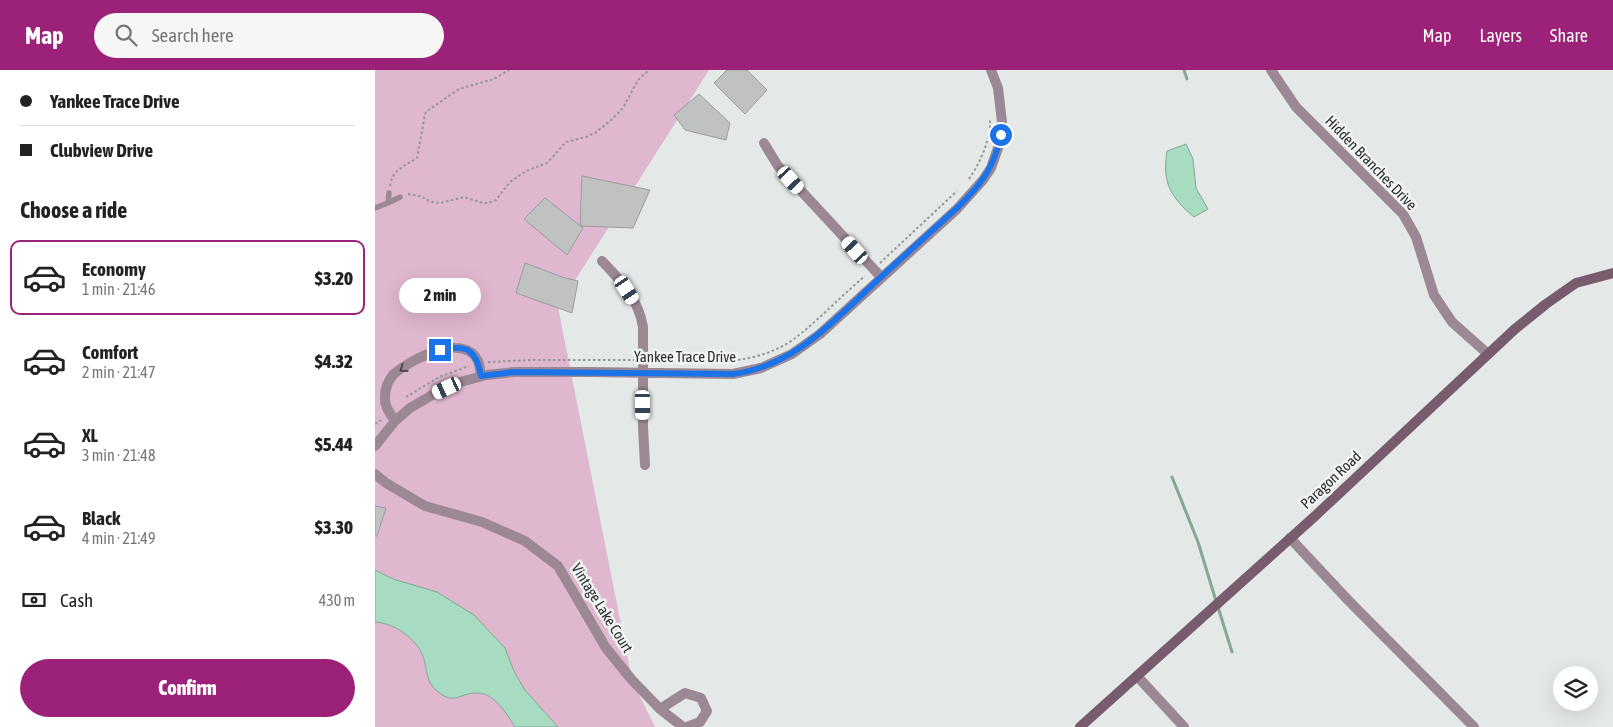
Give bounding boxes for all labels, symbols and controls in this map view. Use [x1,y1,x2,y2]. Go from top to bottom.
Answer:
search box [94,13,444,58]
icon: search [112,21,140,49]
text: Map [25,22,64,49]
text: Search here [152,24,234,46]
text: Map [1422,25,1451,46]
text: Layers [1479,25,1522,46]
text: Share [1550,25,1588,46]
text: Yankee Trace Drive [50,90,180,112]
street label: Hidden Branches Drive [1322,112,1421,213]
route start [990,124,1012,146]
text: Clubview Drive [50,139,153,161]
car [775,164,806,196]
text: Choose a ride [20,197,127,223]
car [839,234,870,266]
icon: car [22,255,67,300]
text: Economy [82,258,146,280]
text: $3.20 [315,267,353,289]
car [612,273,641,307]
callout: 2 min [399,278,481,312]
text: 1 min · 21:46 [82,280,155,298]
text: 2 min [424,286,456,304]
icon: car [22,338,67,383]
route end [429,339,451,361]
text: Comfort [82,341,138,363]
street label: Yankee Trace Drive [634,348,736,365]
text: $4.32 [315,350,353,372]
text: 2 min · 21:47 [82,363,155,381]
one-way arrow [399,363,408,372]
car [430,375,463,401]
car [635,390,650,420]
icon: car [22,421,67,466]
text: XL [82,424,98,446]
text: $5.44 [315,433,353,455]
text: 3 min · 21:48 [82,446,155,464]
street label: Paragon Road [1297,447,1364,512]
icon: car [22,504,67,549]
text: Black [82,507,120,529]
text: $3.30 [315,516,353,538]
text: 4 min · 21:49 [82,529,155,547]
street label: Vintage Lake Court [568,560,637,655]
icon: cash [20,586,48,614]
text: Cash [60,589,93,611]
text: 430 m [319,591,355,609]
button: Confirm [20,659,355,717]
map controls [1553,666,1598,711]
button: layers [1553,666,1598,711]

